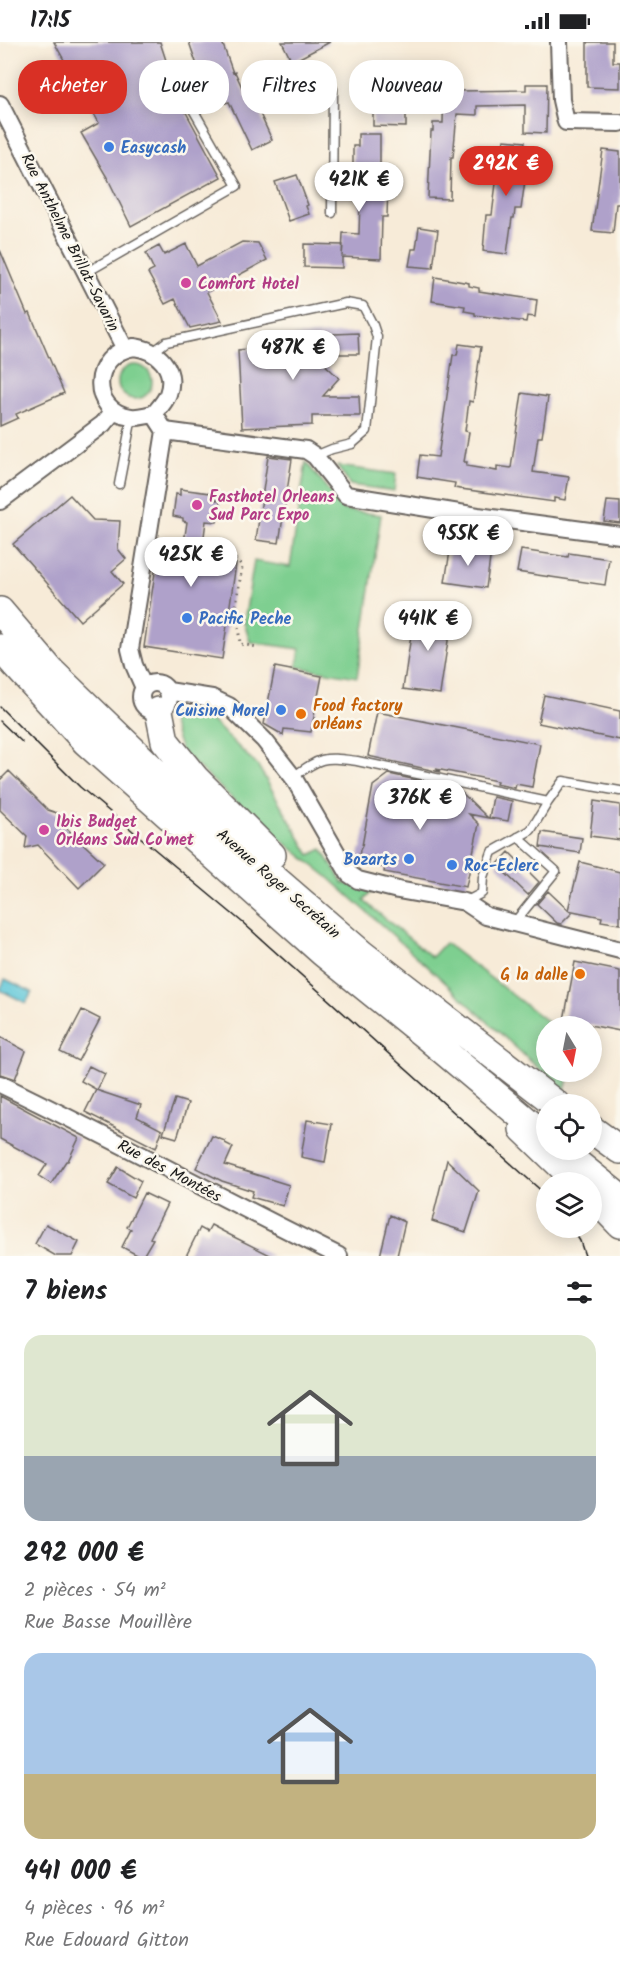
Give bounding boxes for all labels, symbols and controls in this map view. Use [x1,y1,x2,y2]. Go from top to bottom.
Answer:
text: 17:15 [30,4,70,39]
chip: Acheter [18,60,127,114]
chip: Louer [139,60,229,114]
chip: Filtres [241,60,337,114]
chip: Nouveau [349,60,464,114]
place label: Easycash [121,136,186,161]
marker: Easycash [102,140,116,154]
pin: 292K € [457,146,555,197]
street label: Rue Anthelme Brillat-Savarin [14,149,126,336]
text: 292K € [473,149,539,181]
pin: 421K € [310,162,408,213]
text: 421K € [328,165,390,197]
place label: Comfort Hotel [198,272,299,297]
marker: Comfort Hotel [179,276,193,290]
pin: 487K € [244,330,342,381]
text: 487K € [261,333,325,365]
place label: Fasthotel Orleans Sud Parc Expo [209,485,335,528]
marker: Fasthotel Orleans Sud Parc Expo [190,498,204,512]
pin: 955K € [419,516,517,567]
text: 955K € [437,519,499,551]
pin: 425K € [142,537,240,588]
text: 425K € [158,540,224,572]
pin: 441K € [379,601,477,652]
text: 441K € [398,604,458,636]
place label: Pacific Peche [199,607,292,632]
marker: Pacific Peche [180,611,194,625]
place label: Food factory orléans [313,694,403,737]
place label: Cuisine Morel [175,699,270,724]
marker: Cuisine Morel [274,703,288,717]
marker: Food factory orléans [294,707,308,721]
pin: 376K € [371,780,469,831]
text: 376K € [388,783,452,815]
place label: Ibis Budget Orléans Sud Co'met [56,810,195,853]
marker: Ibis Budget Orléans Sud Co'met [37,823,51,837]
street label: Avenue Roger Secrétain [210,823,346,945]
place label: Bozarts [343,848,398,873]
marker: Bozarts [402,852,416,866]
place label: Roc-Eclerc [464,854,540,879]
marker: Roc-Eclerc [445,858,459,872]
place label: G la dalle [501,963,568,988]
marker: G la dalle [573,967,587,981]
north arrow [536,1016,602,1082]
map controls [536,1016,602,1238]
button: locate [536,1094,602,1160]
street label: Rue des Montées [113,1133,226,1209]
button: layers [536,1172,602,1238]
text: 7 biens [24,1271,107,1313]
icon: filters [563,1276,596,1309]
icon: home [256,1374,364,1482]
text: 292 000 € [24,1533,144,1575]
text: 2 pièces · 54 m² [24,1575,166,1607]
text: Rue Basse Mouillère [24,1607,192,1639]
icon: home [256,1692,364,1800]
text: 441 000 € [24,1851,137,1893]
text: 4 pièces · 96 m² [24,1893,164,1925]
text: Rue Edouard Gitton [24,1925,189,1957]

